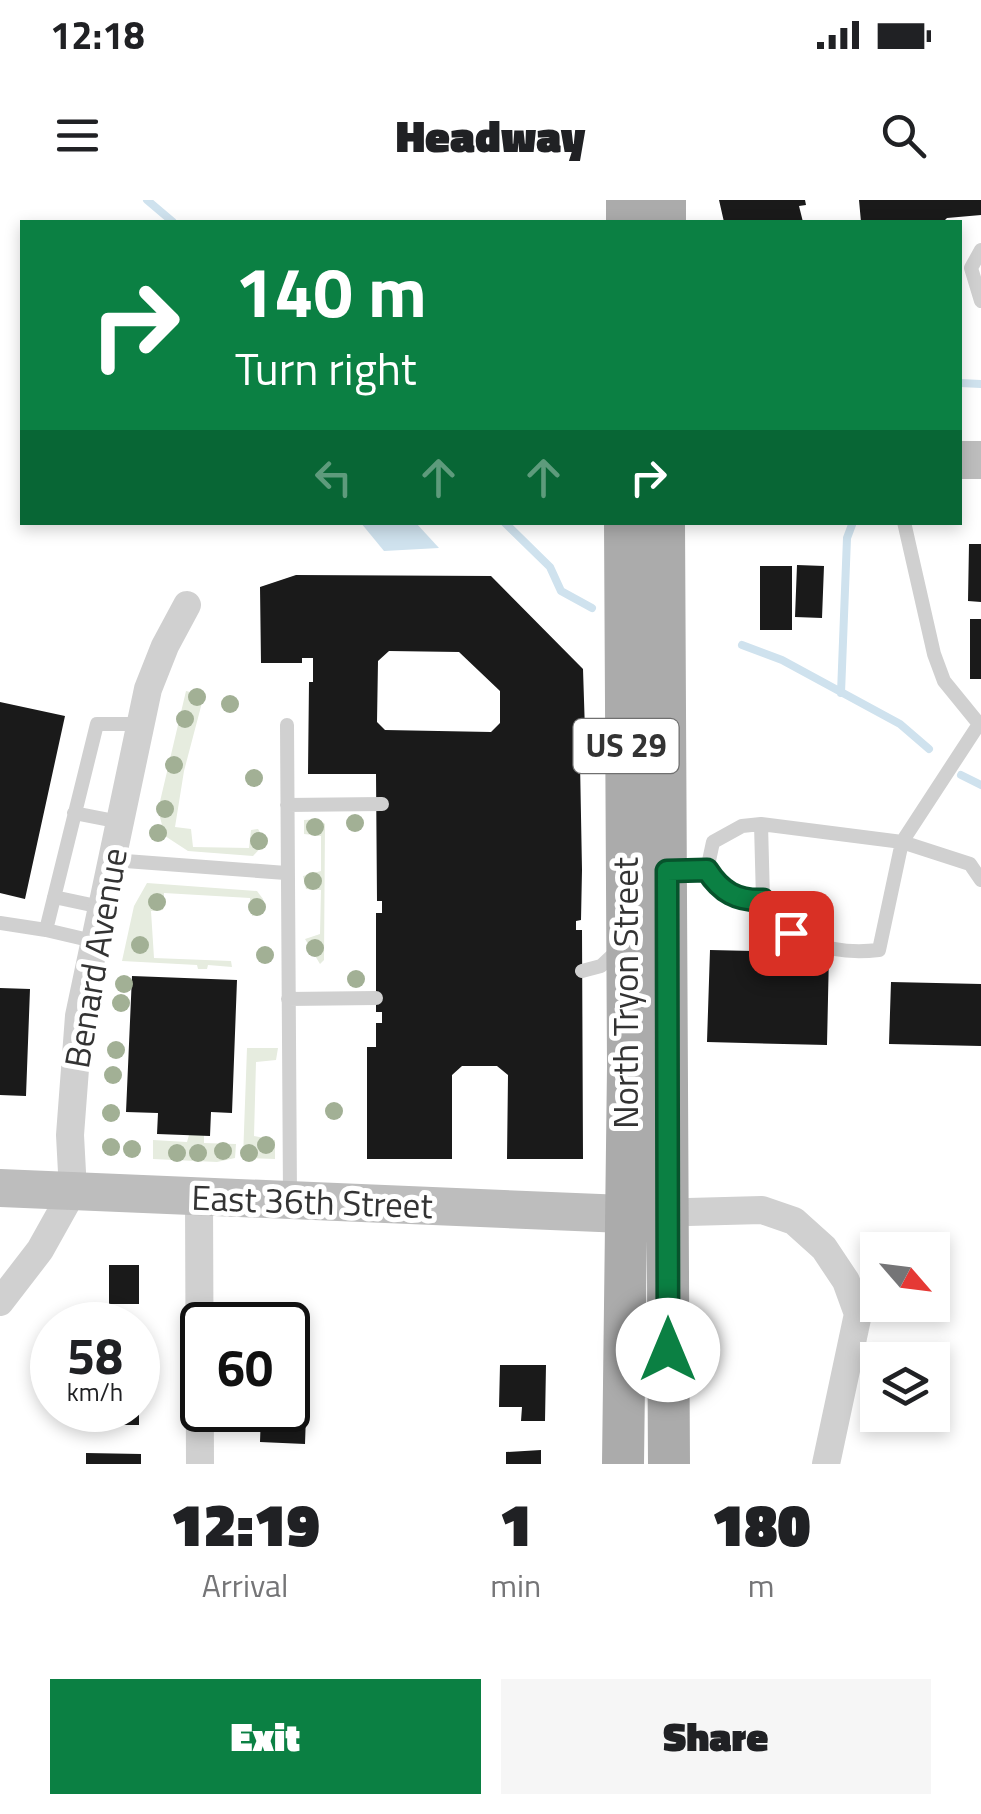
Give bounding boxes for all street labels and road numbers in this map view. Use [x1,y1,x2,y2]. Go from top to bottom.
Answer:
road number: US 29 [574,719,678,773]
street label: Benard Avenue [49,843,141,1072]
street label: North Tryon Street [598,857,652,1129]
street label: East 36th Street [190,1170,434,1232]

